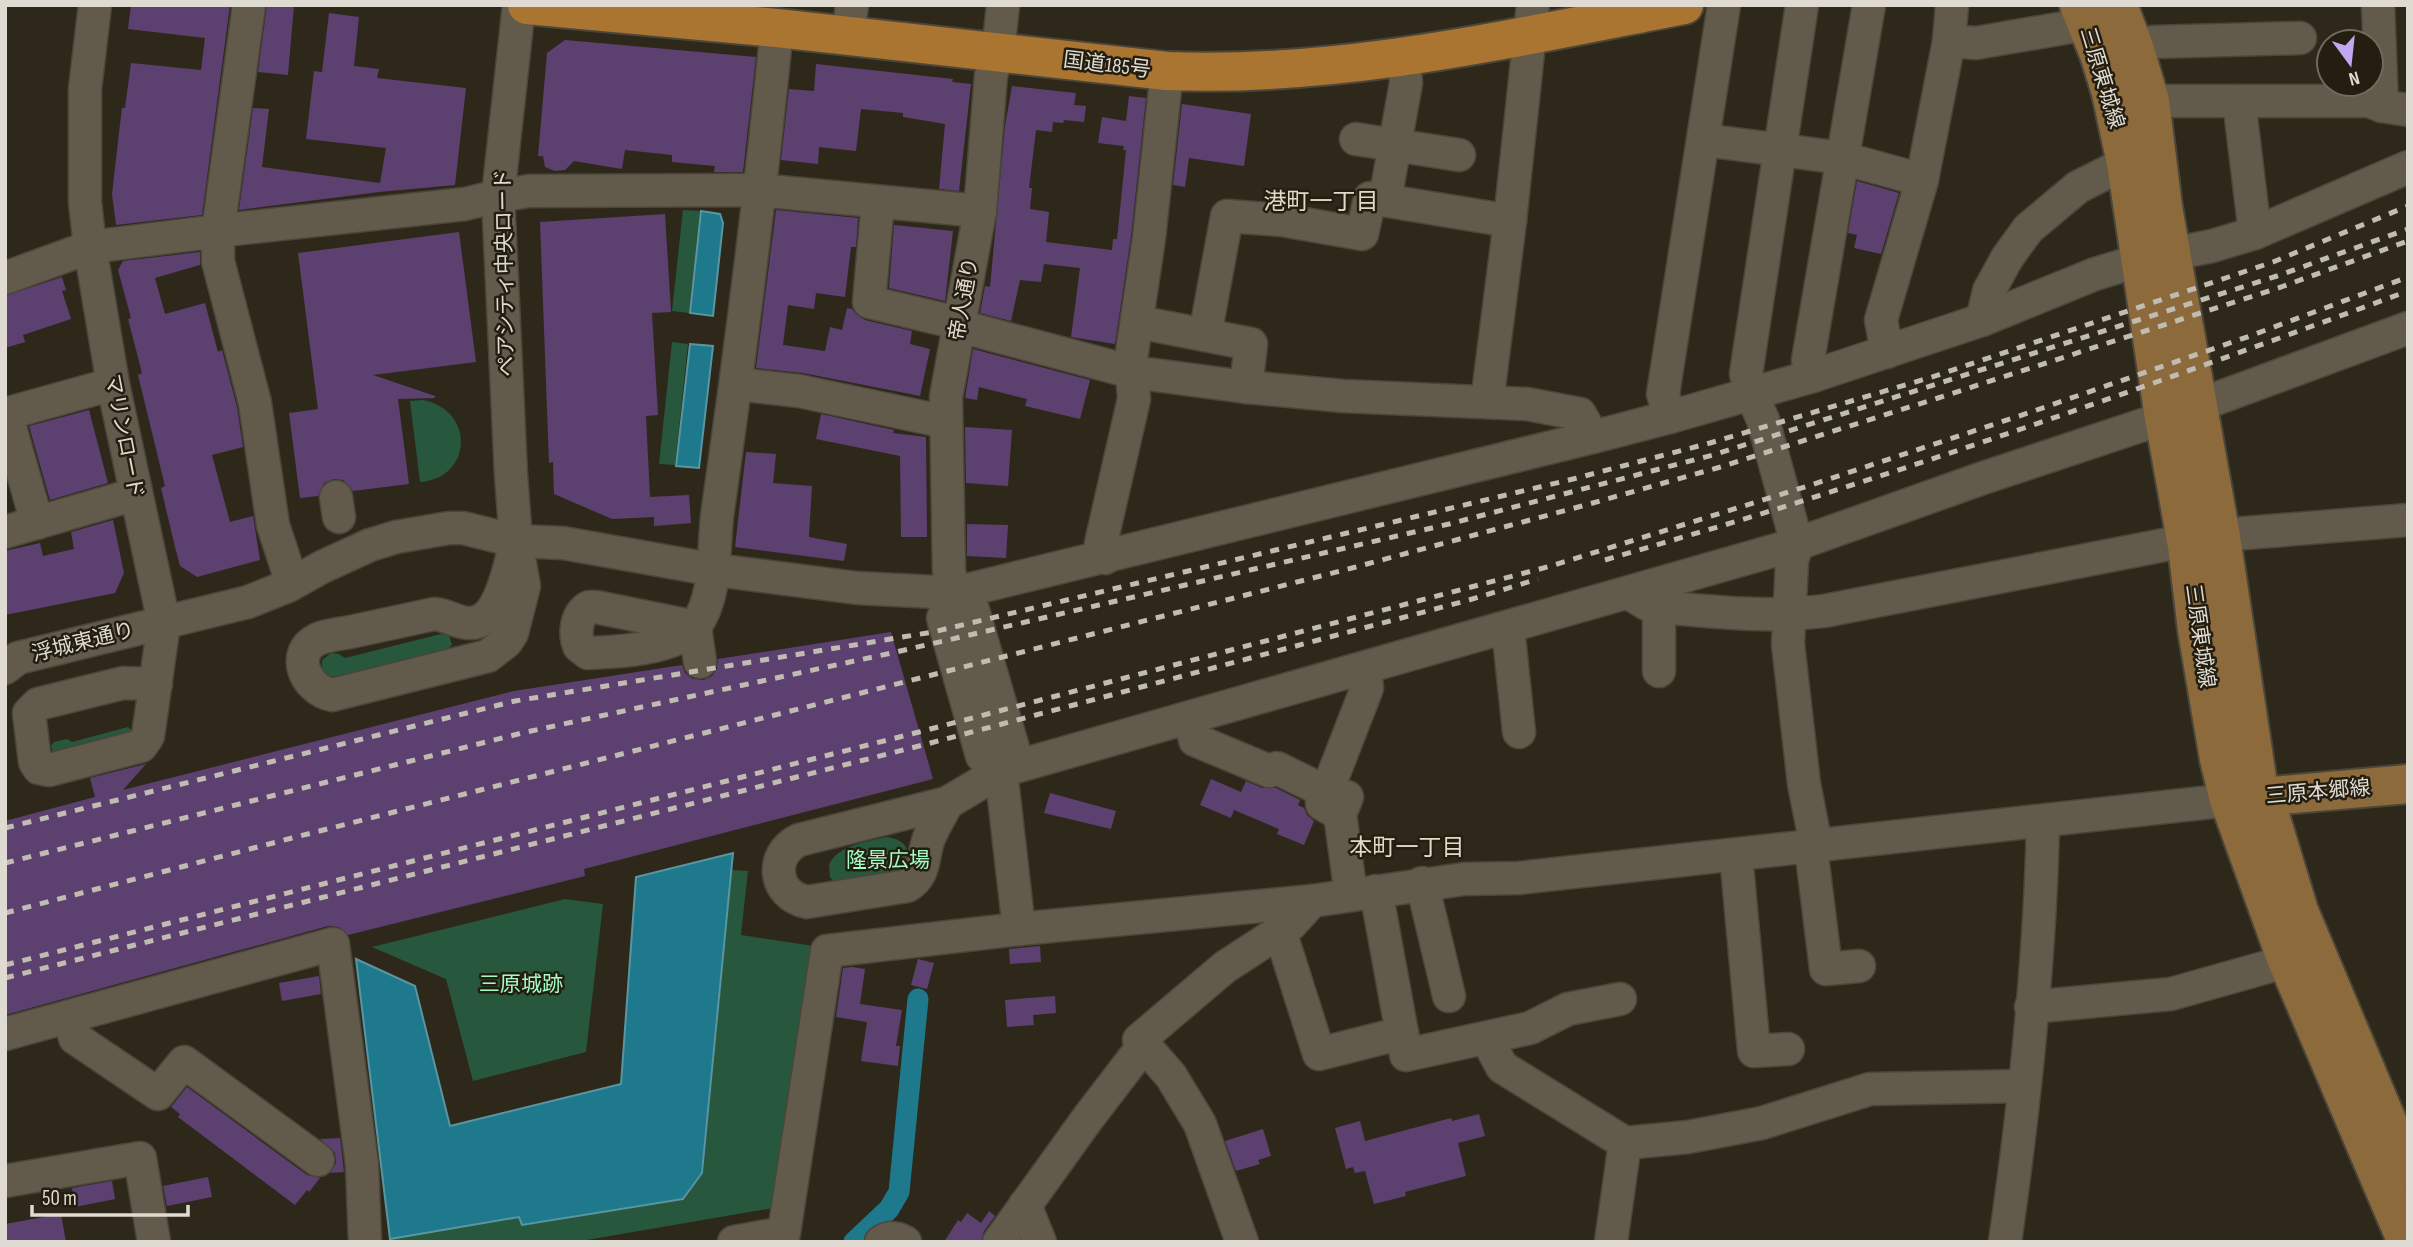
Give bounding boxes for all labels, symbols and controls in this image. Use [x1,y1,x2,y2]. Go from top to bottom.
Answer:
street label: 三原東城線 [2075,24,2129,132]
north arrow [2315,28,2385,98]
street label: 国道185号 [1062,47,1152,83]
text: N [2346,66,2362,90]
street label: ペアシティ中央ロード [491,169,519,377]
district label: 港町一丁目 [1264,188,1379,216]
street label: 帝人通り [944,255,984,343]
street label: マリンロード [100,372,148,500]
street label: 三原東城線 [2180,582,2220,690]
street label: 浮城東通り [29,617,137,667]
street label: 三原本郷線 [2265,775,2371,809]
district label: 本町一丁目 [1350,834,1465,862]
park label: 隆景広場 [846,848,930,873]
park label: 三原城跡 [479,972,563,997]
scale bar [32,1174,187,1218]
text: 50 m [42,1186,77,1211]

